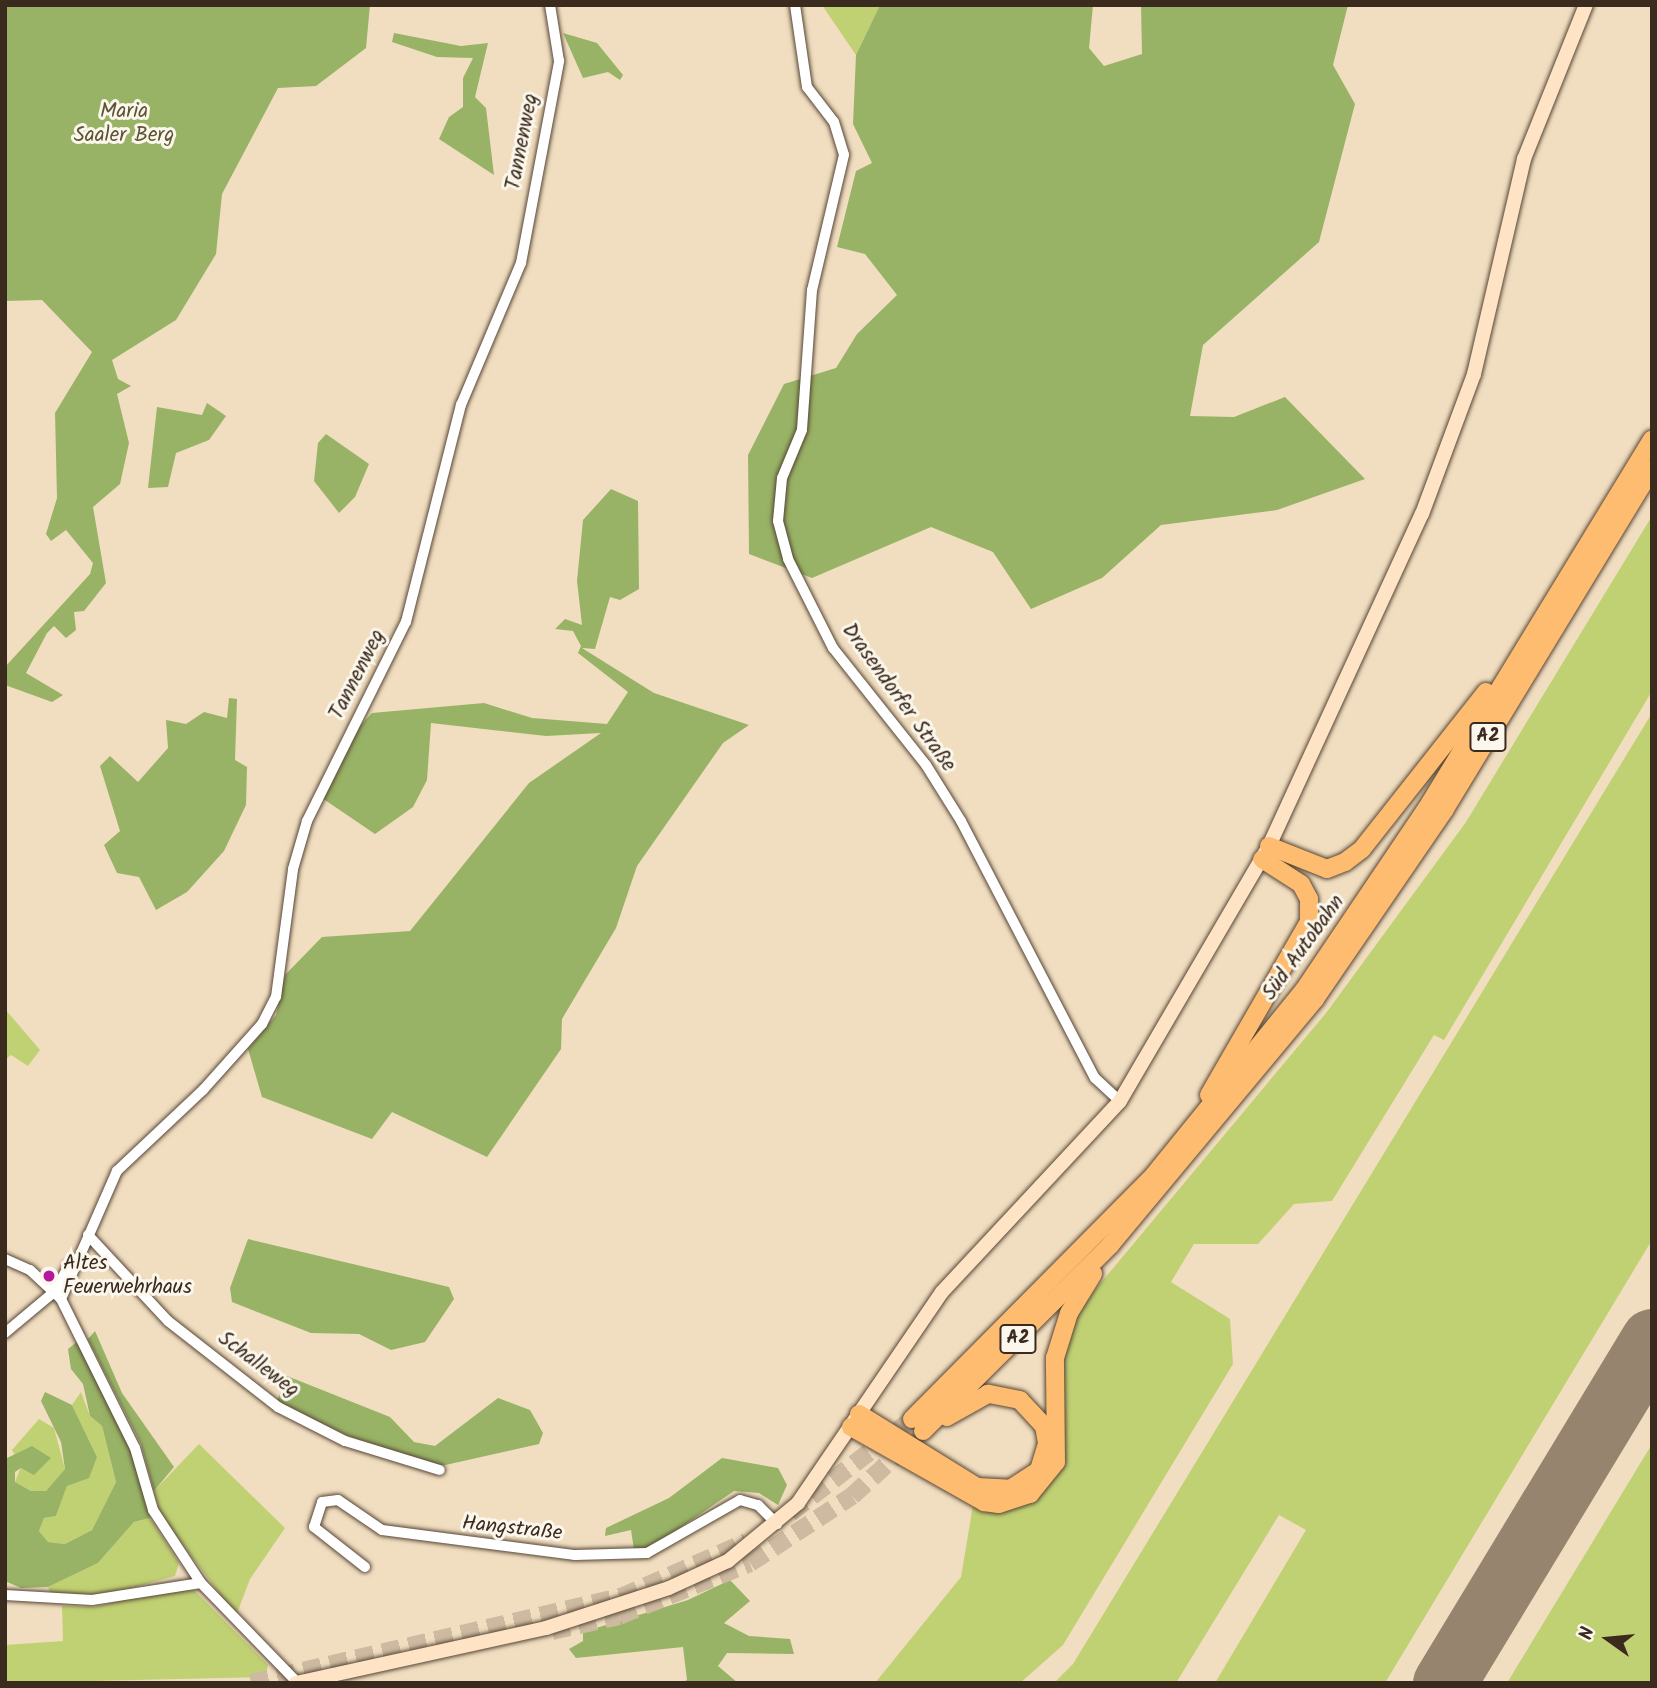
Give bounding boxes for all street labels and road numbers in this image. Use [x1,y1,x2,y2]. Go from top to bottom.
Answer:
street label: Tannenweg [501,92,545,192]
street label: Drasendorfer Straße [836,619,960,777]
street label: Tannenweg [325,626,391,724]
road number: A2 [1469,722,1507,752]
street label: Süd Autobahn [1257,890,1351,1006]
road number: A2 [999,1324,1037,1354]
street label: Schalleweg [213,1326,303,1404]
street label: Hangstraße [461,1511,563,1547]

